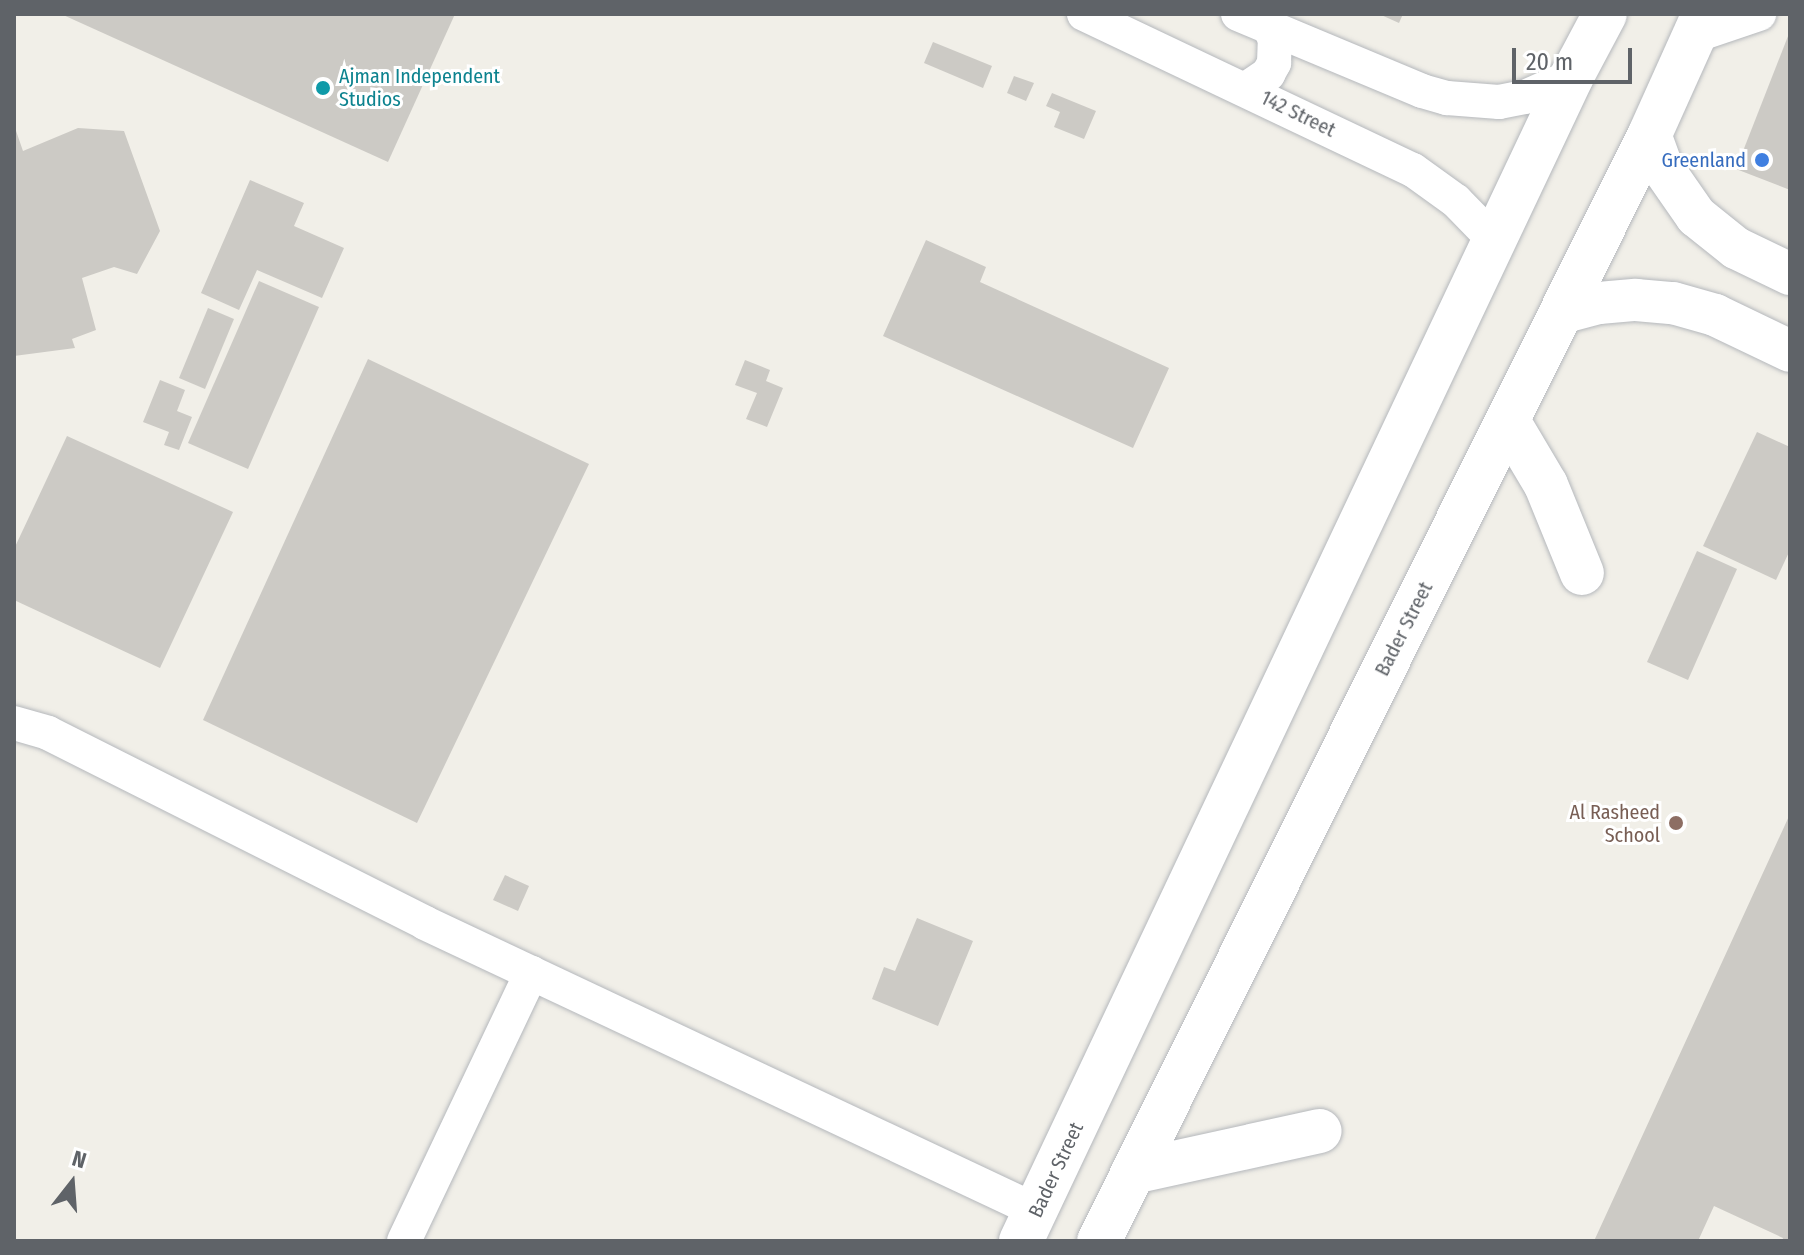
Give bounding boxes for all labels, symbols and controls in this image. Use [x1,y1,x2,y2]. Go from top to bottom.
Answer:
scale bar [1516,32,1636,82]
text: 20 m [1526,48,1573,76]
place label: Ajman Independent Studios [339,64,500,111]
marker: Ajman Independent Studios [314,79,332,97]
street label: 142 Street [1257,86,1339,142]
place label: Greenland [1662,148,1746,172]
marker: Greenland [1753,151,1771,169]
street label: Bader Street [1370,578,1438,680]
place label: Al Rasheed School [1570,800,1660,847]
marker: Al Rasheed School [1667,814,1685,832]
street label: Bader Street [1024,1119,1088,1221]
north arrow [32,1143,112,1223]
text: N [69,1145,89,1174]

